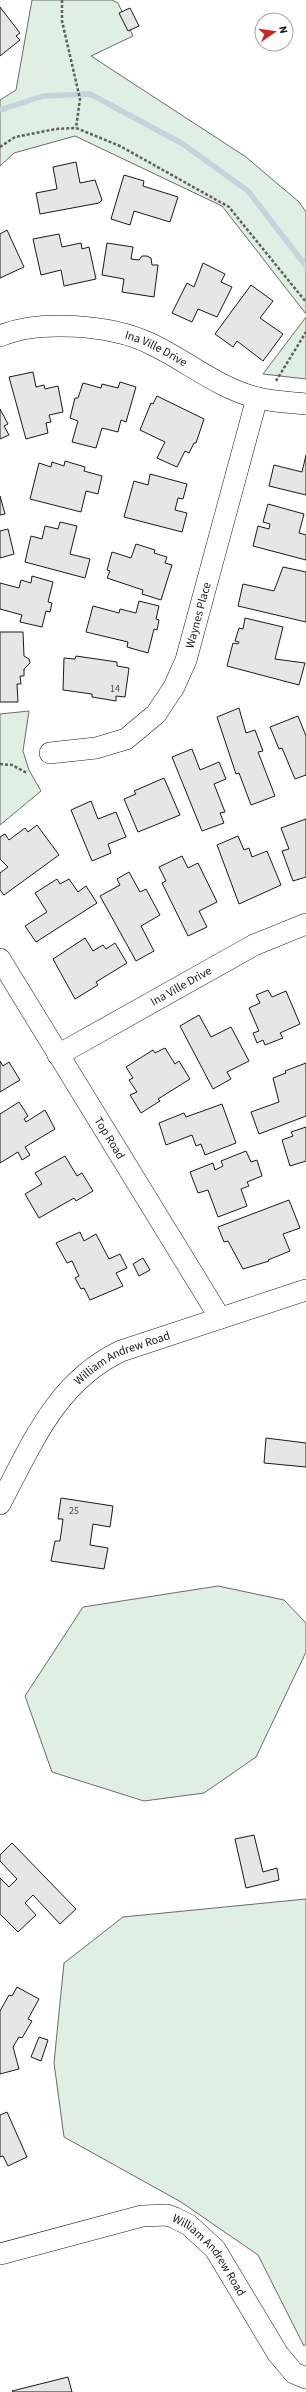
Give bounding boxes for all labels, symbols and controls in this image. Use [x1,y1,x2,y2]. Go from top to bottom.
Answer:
north arrow [254,12,294,52]
text: N [275,25,291,35]
street label: Ina Ville Drive [123,327,190,371]
street label: Waynes Place [182,580,216,650]
house number: 14 [110,682,120,696]
street label: Ina Ville Drive [147,962,215,1010]
street label: Top Road [90,1114,129,1163]
street label: William Andrew Road [70,1327,172,1389]
house number: 25 [69,1504,79,1518]
street label: William Andrew Road [169,2210,249,2300]

